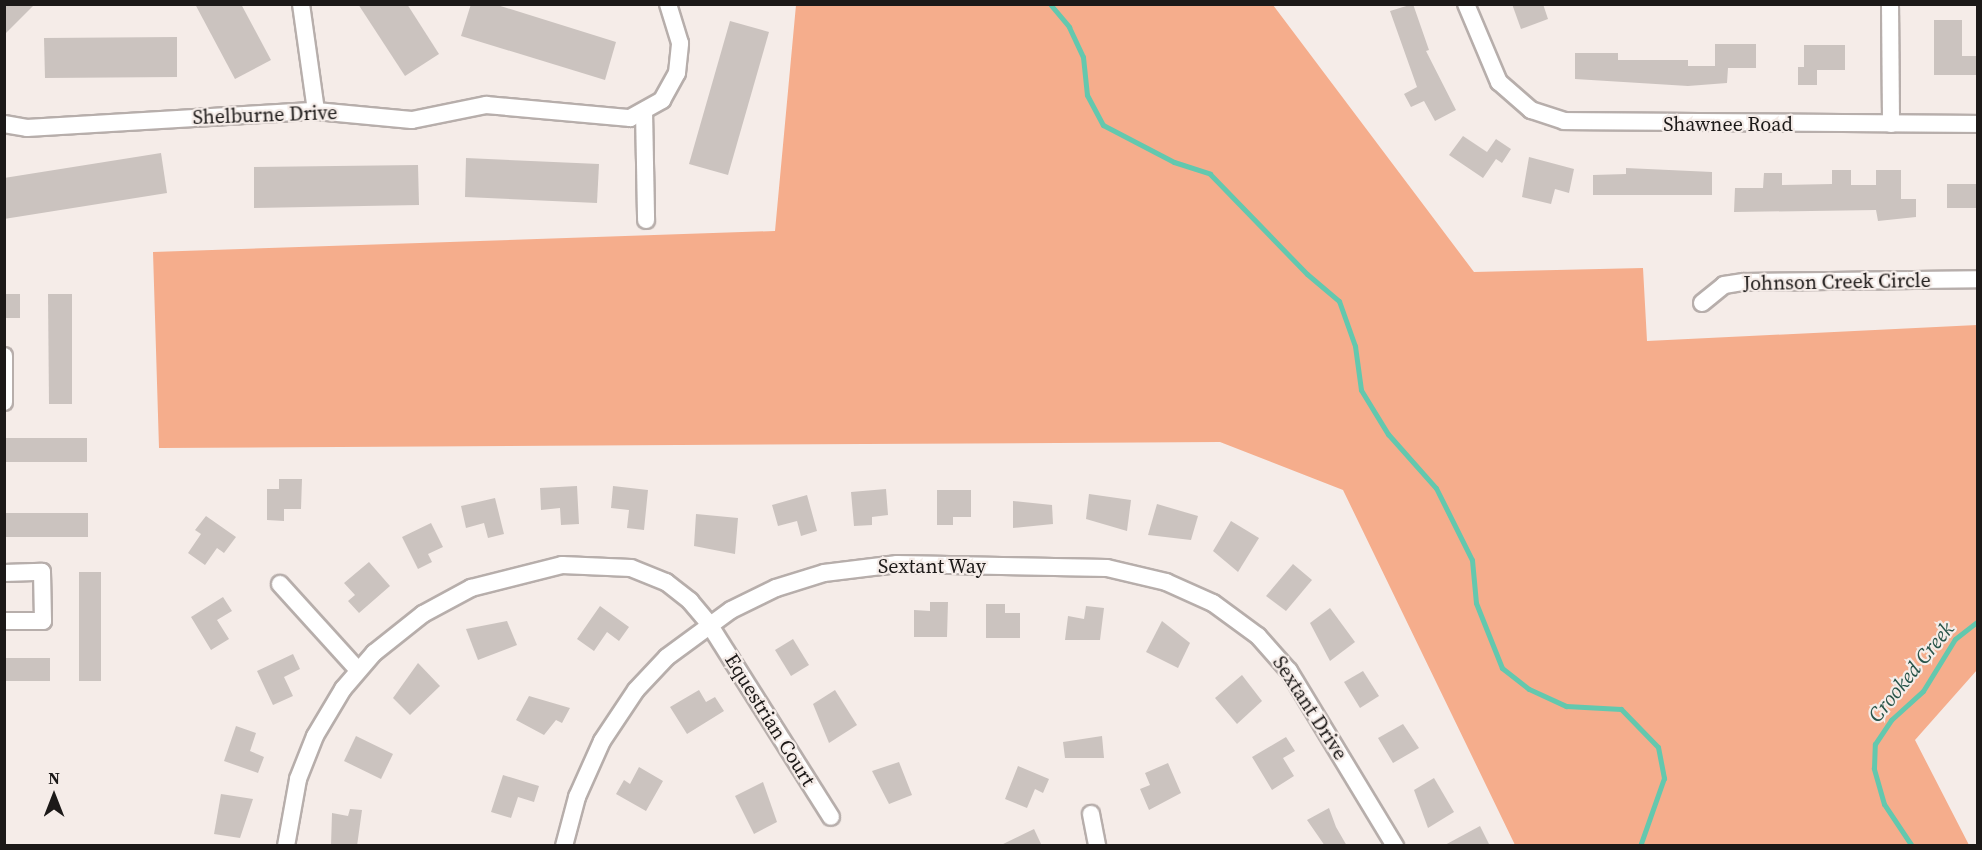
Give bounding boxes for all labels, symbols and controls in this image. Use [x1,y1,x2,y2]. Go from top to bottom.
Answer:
street label: Shelburne Drive [192,100,338,130]
street label: Shawnee Road [1663,112,1793,136]
street label: Johnson Creek Circle [1743,268,1931,296]
street label: Sextant Way [878,554,986,578]
water label: Crooked Creek [1863,617,1959,727]
street label: Equestrian Court [720,649,820,791]
street label: Sextant Drive [1268,652,1352,764]
north arrow [24,766,84,826]
text: N [48,767,60,789]

